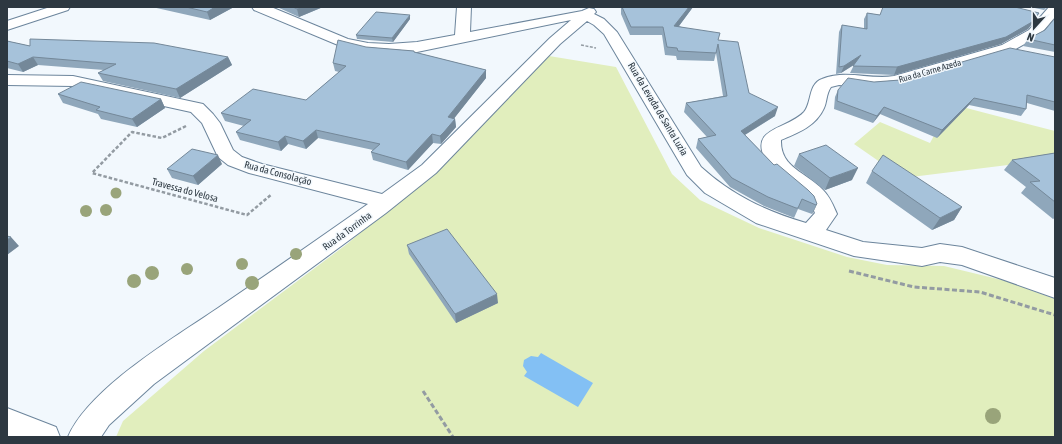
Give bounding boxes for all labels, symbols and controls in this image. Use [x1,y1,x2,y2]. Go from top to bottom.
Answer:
north arrow [1014,8,1054,48]
text: N [1025,31,1036,44]
street label: Rua da Carne Azeda [898,57,962,85]
street label: Rua da Levada de Santa Luzia [626,60,690,158]
street label: Rua da Consolação [243,159,313,187]
street label: Travessa do Velosa [151,176,220,204]
street label: Rua da Torrinha [320,209,374,252]

